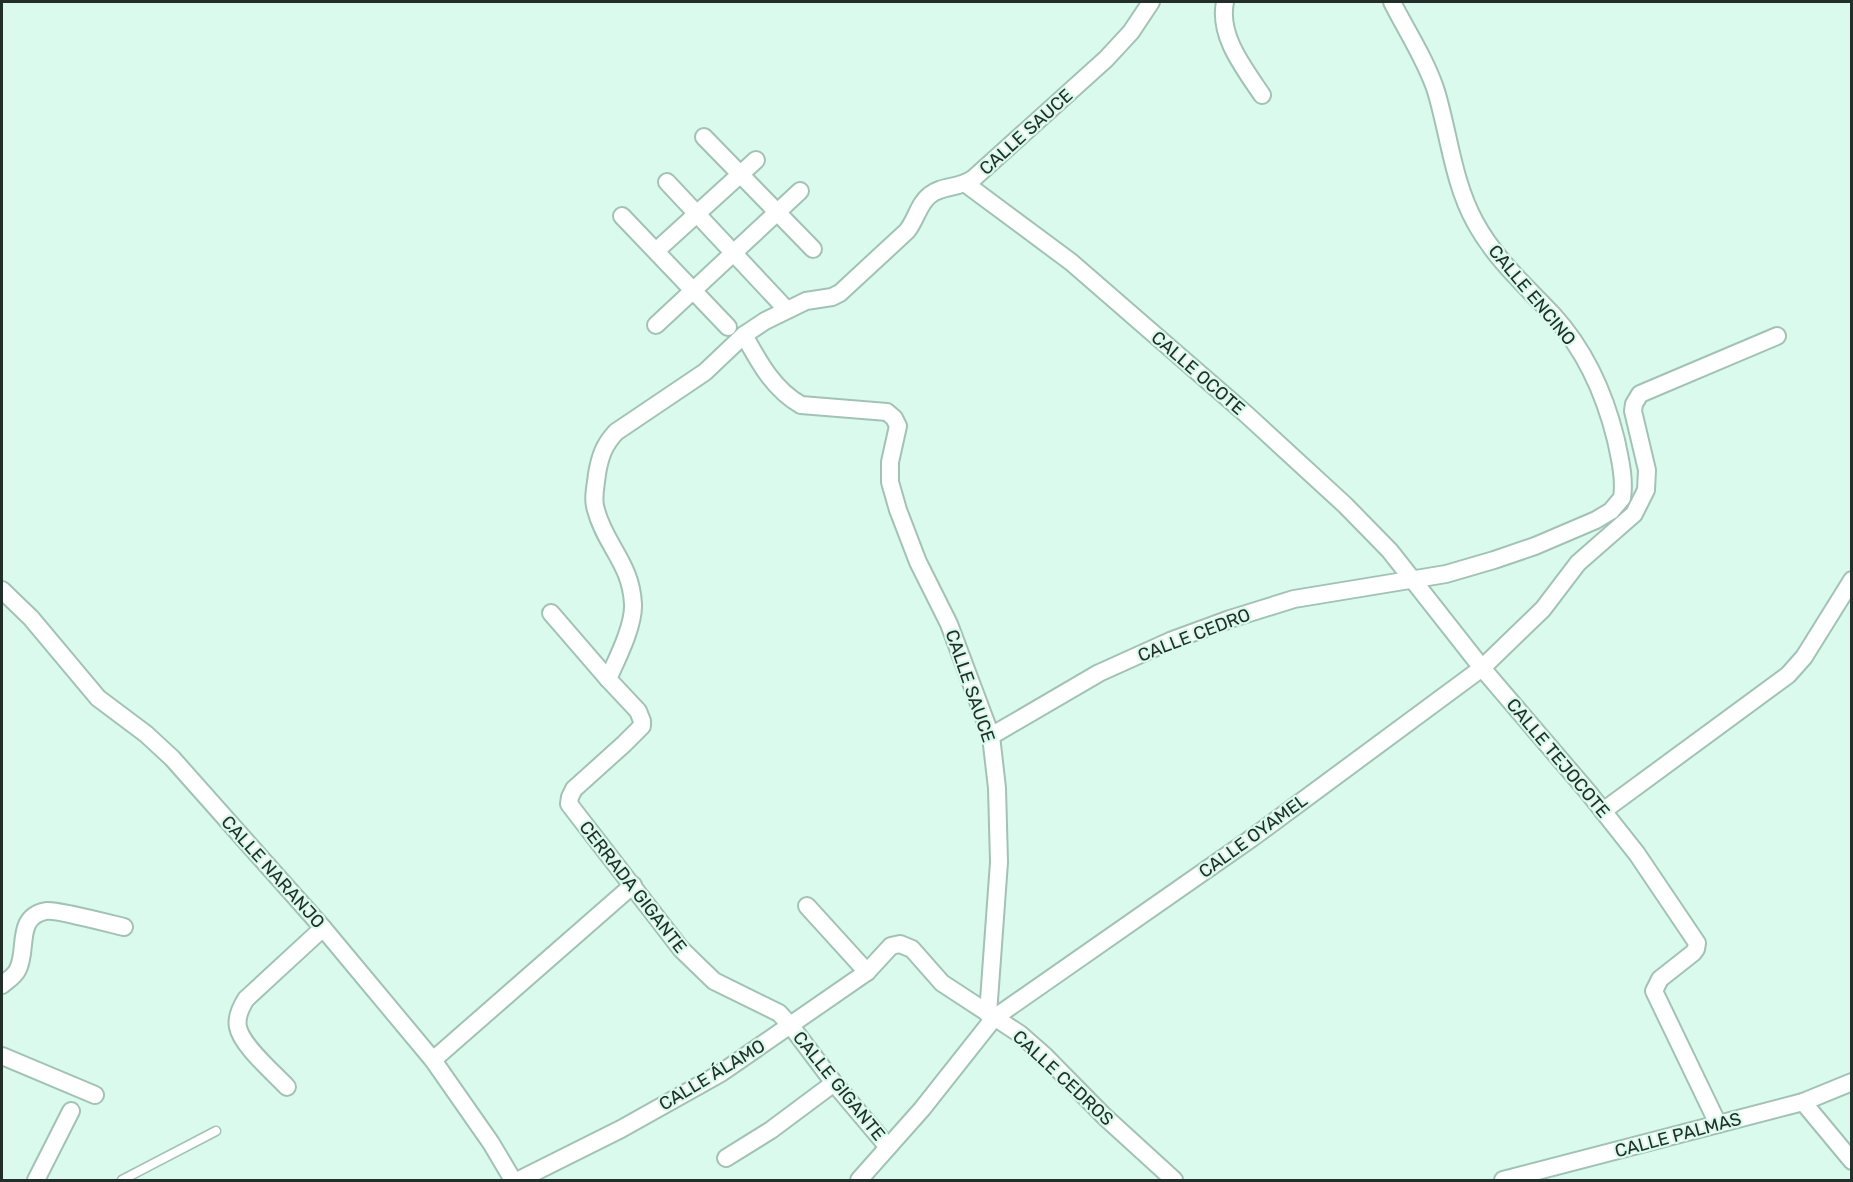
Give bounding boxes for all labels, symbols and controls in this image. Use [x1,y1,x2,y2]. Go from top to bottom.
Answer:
street label: CALLE SAUCE [975,84,1077,180]
street label: CALLE ENCINO [1484,240,1580,350]
street label: CALLE OCOTE [1147,326,1249,420]
street label: CALLE CEDRO [1135,603,1253,667]
street label: CALLE SAUCE [940,627,1000,745]
street label: CALLE TEJOCOTE [1502,694,1614,822]
street label: CALLE OYAMEL [1194,789,1312,883]
street label: CALLE NARANJO [217,811,329,933]
street label: CERRADA GIGANTE [575,816,691,958]
street label: CALLE CEDROS [1008,1026,1118,1130]
street label: CALLE GIGANTE [788,1027,890,1145]
street label: CALLE ÁLAMO [655,1035,769,1115]
street label: CALLE PALMAS [1612,1108,1744,1162]

